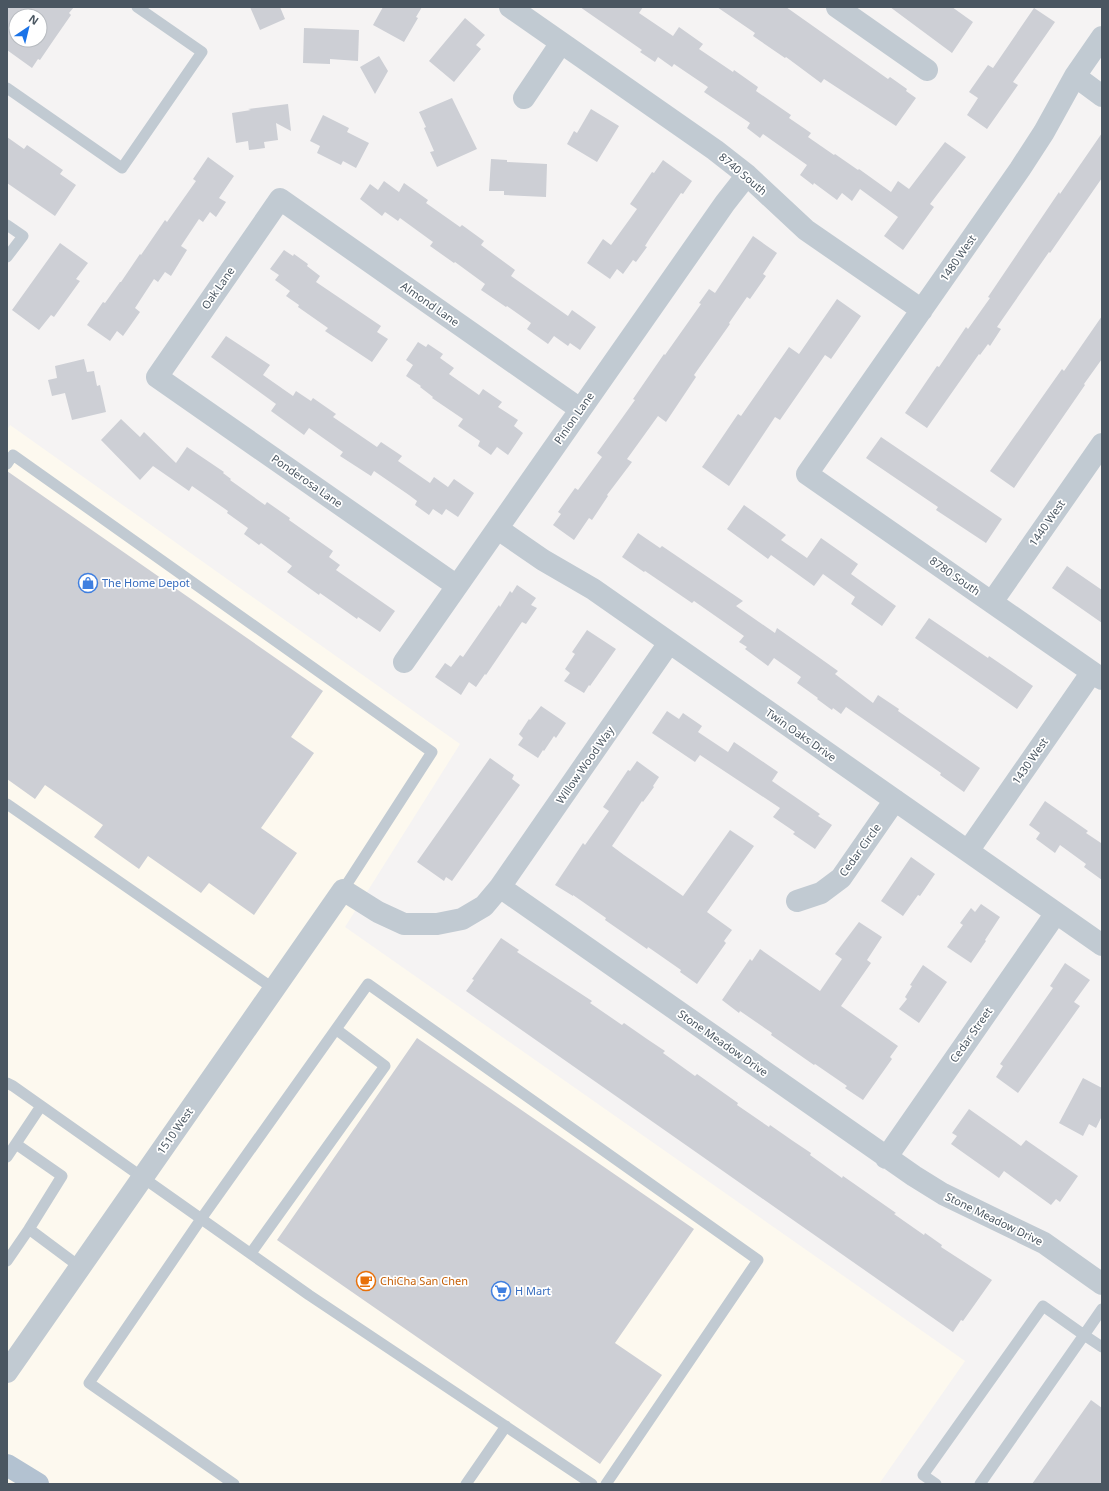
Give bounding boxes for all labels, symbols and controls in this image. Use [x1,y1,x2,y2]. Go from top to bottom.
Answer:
north arrow [8,8,48,48]
text: N [26,11,42,28]
street label: 8740 South [716,149,770,198]
street label: 1480 West [936,231,979,284]
street label: Oak Lane [198,264,238,312]
street label: Almond Lane [398,278,463,329]
street label: Pinion Lane [550,389,597,447]
street label: Ponderosa Lane [269,451,346,511]
street label: 1440 West [1025,496,1068,549]
street label: 8780 South [927,553,983,598]
shop icon: The Home Depot [77,572,99,594]
place label: The Home Depot [102,575,190,590]
street label: Twin Oaks Drive [763,705,840,765]
street label: Willow Wood Way [552,723,617,806]
street label: 1430 West [1008,734,1051,787]
street label: Cedar Circle [835,820,884,879]
street label: Cedar Street [946,1004,995,1065]
street label: Stone Meadow Drive [675,1006,771,1079]
street label: 1510 West [153,1104,196,1157]
street label: Stone Meadow Drive [943,1188,1046,1249]
cafe icon: ChiCha San Chen [355,1270,377,1292]
place label: ChiCha San Chen [380,1273,468,1288]
supermarket icon: H Mart [490,1280,512,1302]
place label: H Mart [515,1283,551,1298]

